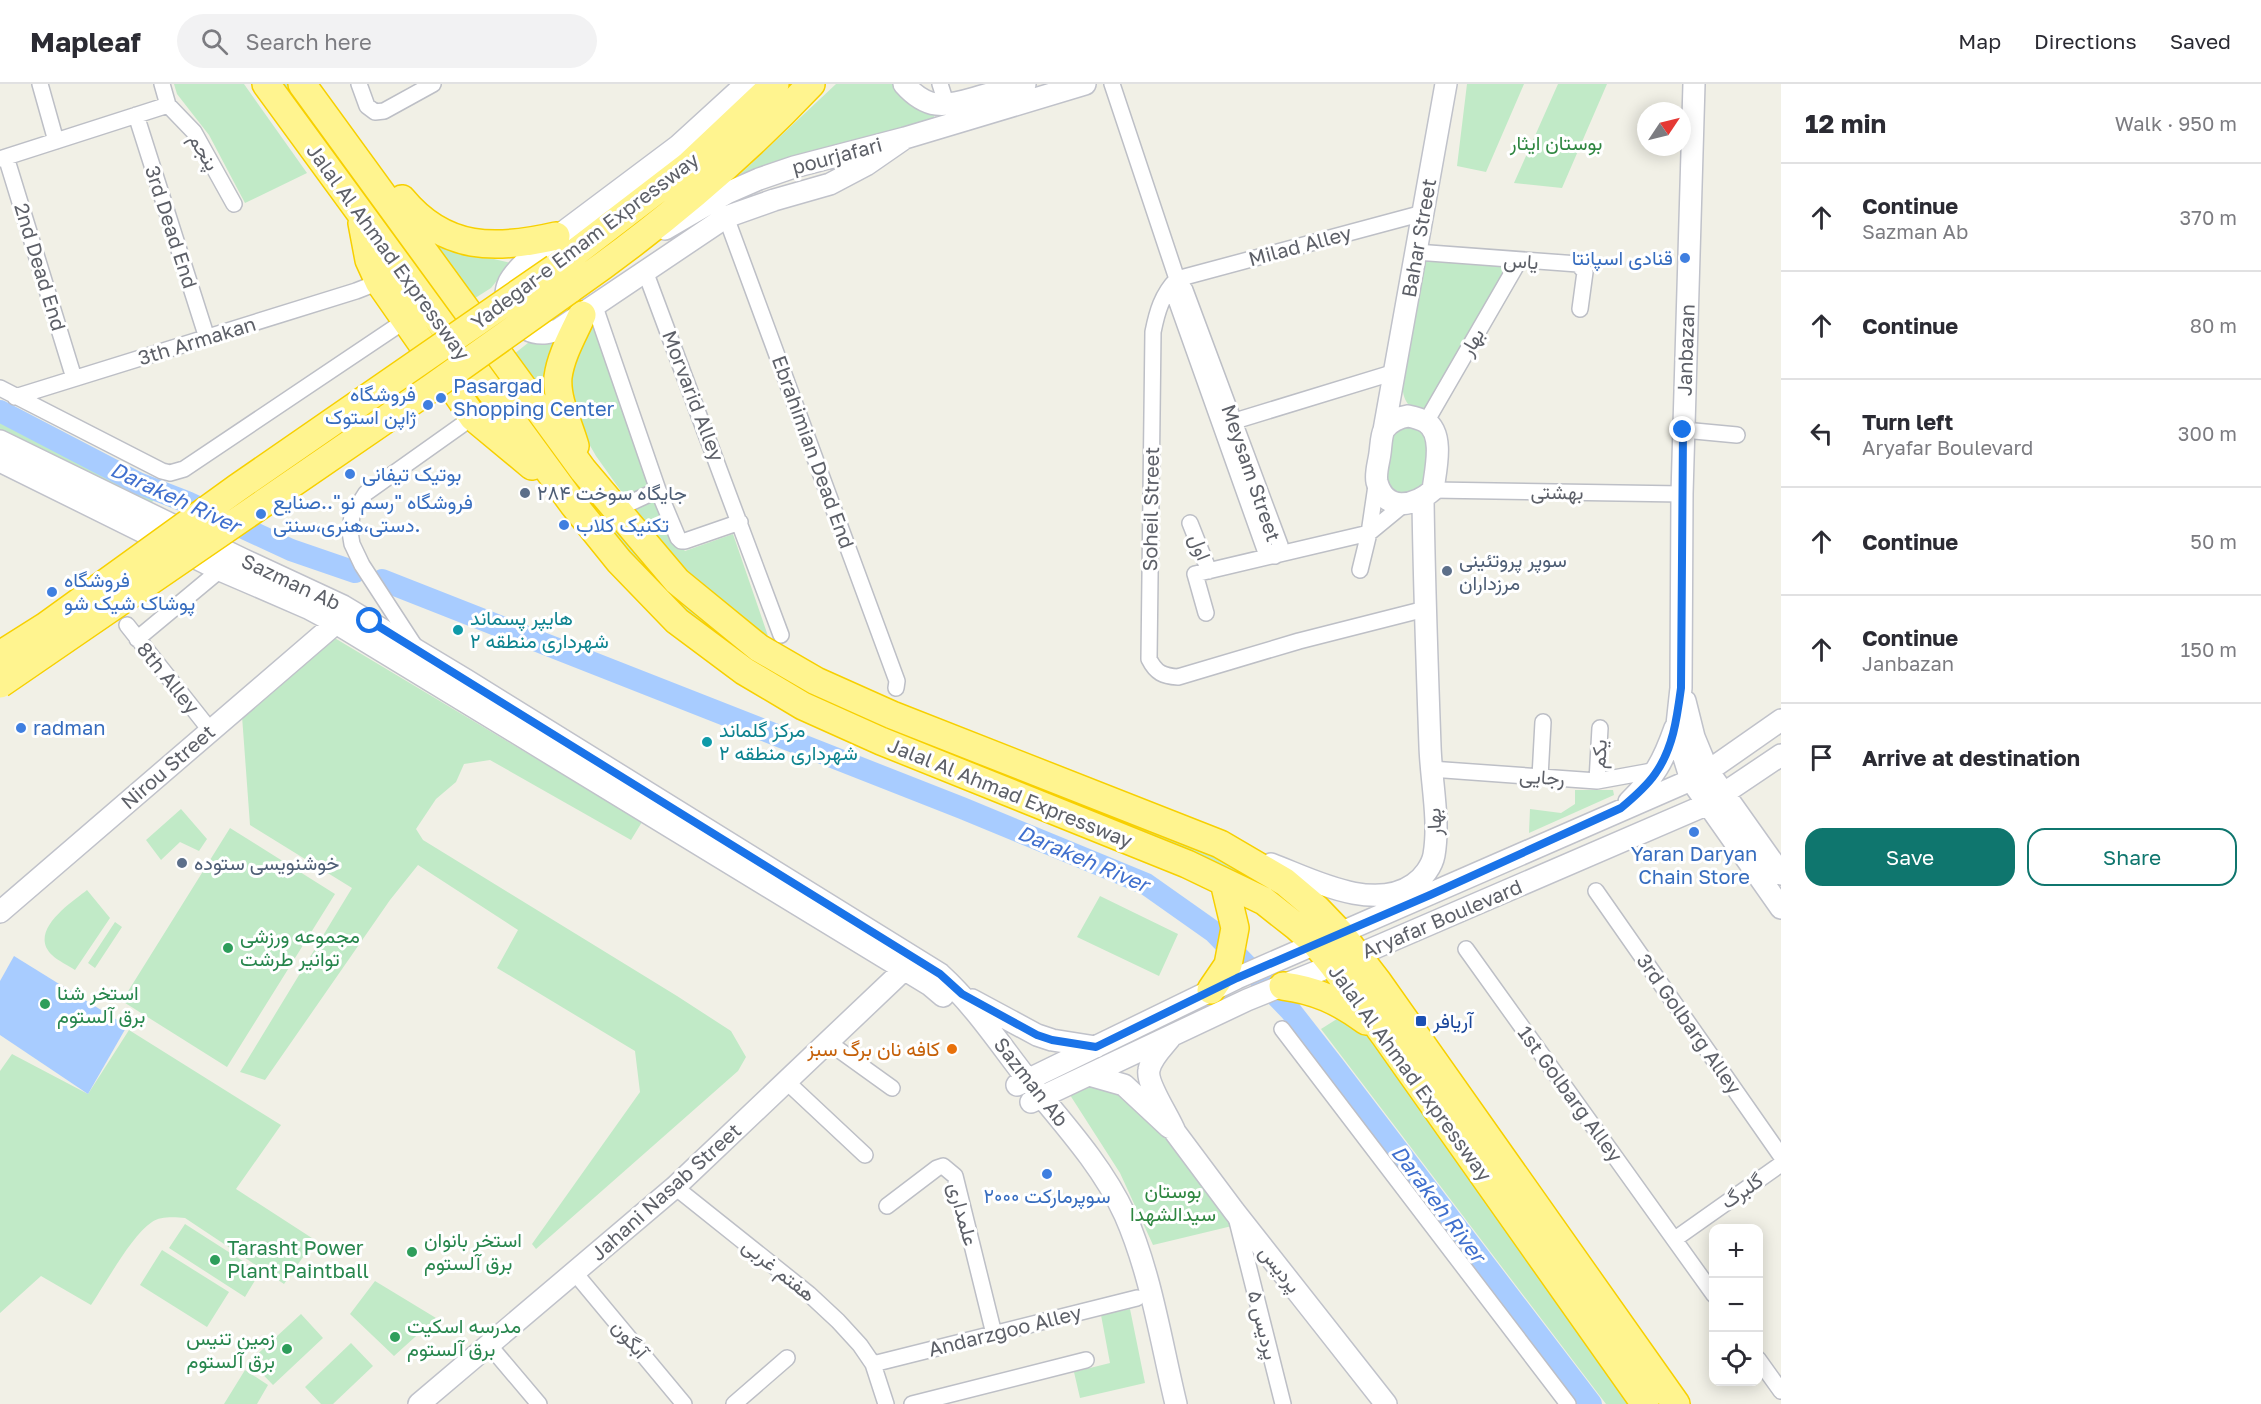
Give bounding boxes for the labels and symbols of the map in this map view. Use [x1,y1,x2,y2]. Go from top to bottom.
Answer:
north arrow [1637,102,1691,156]
street label: پنجم [182,128,225,176]
park label: بوستان ایثار [1509,130,1602,156]
street label: pourjafari [789,132,884,179]
street label: Jalal Al Ahmad Expressway [302,138,475,364]
street label: Yadegar-e Emam Expressway [466,147,703,334]
street label: 3rd Dead End [141,162,203,291]
street label: Bahar Street [1396,177,1440,299]
street label: 2nd Dead End [10,200,72,333]
street label: Milad Alley [1246,220,1354,270]
place label: قنادی اسپانتا [1572,245,1673,272]
street label: یاس [1503,247,1539,274]
marker: قنادی اسپانتا [1678,251,1692,265]
street label: Janbazan [1671,304,1699,396]
street label: 3th Armakan [135,311,259,369]
street label: بهار [1453,323,1490,361]
street label: Morvarid Alley [658,327,730,464]
street label: Ebrahimian Dead End [768,352,860,551]
place label: Pasargad Shopping Center [453,373,615,420]
place label: فروشگاه ژاپن استوک [325,381,416,431]
marker: Pasargad Shopping Center [434,391,448,405]
marker: فروشگاه ژاپن استوک [421,398,435,412]
street label: Meysam Street [1217,401,1287,544]
route end [1669,416,1695,442]
street label: Soheil Street [1137,446,1163,572]
water label: Darakeh River [107,456,247,540]
place label: بوتیک تیفانی [362,461,461,487]
marker: بوتیک تیفانی [343,467,357,481]
street label: بهشتی [1530,479,1584,505]
place label: جایگاه سوخت ۲۸۴ [537,480,687,506]
marker: جایگاه سوخت ۲۸۴ [518,486,532,500]
place label: فروشگاه "رسم نو"..صنایع دستی،هنری،سنتی. [273,489,473,538]
marker: فروشگاه "رسم نو"..صنایع دستی،هنری،سنتی. [254,507,268,521]
place label: تکنیک کلاب [576,512,669,537]
marker: تکنیک کلاب [557,518,571,532]
street label: اول [1183,530,1217,564]
place label: سوپر پروتئینی مرزداران [1459,547,1567,596]
street label: Sazman Ab [238,548,345,614]
marker: سوپر پروتئینی مرزداران [1440,564,1454,578]
place label: فروشگاه پوشاک شیک شو [64,567,195,617]
marker: فروشگاه پوشاک شیک شو [45,585,59,599]
place label: هایپر پسماند شهرداری منطقه ۲ [470,605,609,654]
route start [356,607,382,633]
marker: هایپر پسماند شهرداری منطقه ۲ [451,623,465,637]
street label: 8th Alley [133,637,205,718]
place label: radman [33,715,106,739]
place label: مرکز گلماند شهرداری منطقه ۲ [719,717,858,766]
street label: Nirou Street [116,719,219,814]
marker: radman [14,721,28,735]
street label: Jalal Al Ahmad Expressway [885,732,1136,852]
marker: مرکز گلماند شهرداری منطقه ۲ [700,735,714,749]
street label: یکم [1585,739,1613,769]
street label: رجایی [1518,762,1566,792]
street label: بهار [1420,807,1448,838]
water label: Darakeh River [1014,819,1155,898]
marker: Yaran Daryan Chain Store [1687,825,1701,839]
place label: Yaran Daryan Chain Store [1631,841,1757,888]
place label: خوشنویسی ستوده [194,850,340,876]
marker: خوشنویسی ستوده [175,856,189,870]
street label: Aryafar Boulevard [1358,874,1525,963]
place label: مجموعه ورزشی توانیر طرشت [240,923,360,972]
marker: مجموعه ورزشی توانیر طرشت [221,941,235,955]
street label: 3rd Golbarg Alley [1632,949,1747,1098]
street label: Jalal Al Ahmad Expressway [1324,959,1497,1185]
place label: استخر شنا برق آلستوم [57,980,145,1029]
marker: استخر شنا برق آلستوم [38,997,52,1011]
place label: آریافر [1432,1008,1474,1034]
marker: آریافر [1414,1014,1428,1028]
street label: 1st Golbarg Alley [1513,1021,1628,1166]
street label: Sazman Ab [990,1032,1074,1131]
place label: کافه نان برگ سبز [806,1036,940,1062]
marker: کافه نان برگ سبز [945,1042,959,1056]
street label: Jahani Nasab Street [585,1118,745,1265]
water label: Darakeh River [1386,1140,1493,1269]
marker: سوپرمارکت ۲۰۰۰ [1040,1167,1054,1181]
street label: گلبرگ [1716,1167,1768,1215]
park label: بوستان سیدالشهدا [1130,1178,1216,1227]
street label: علمداری [942,1179,984,1249]
place label: سوپرمارکت ۲۰۰۰ [984,1183,1110,1210]
place label: استخر بانوان برق آلستوم [424,1227,522,1276]
street label: هفتم غربی [737,1232,821,1308]
place label: Tarasht Power Plant Paintball [227,1235,369,1282]
street label: پردیس [1252,1240,1307,1299]
marker: استخر بانوان برق آلستوم [405,1245,419,1259]
marker: Tarasht Power Plant Paintball [208,1253,222,1267]
street label: پردیس ۵ [1241,1288,1284,1363]
street label: Andarzgoo Alley [926,1299,1084,1361]
place label: مدرسه اسکیت برق آلستوم [407,1313,521,1362]
street label: آبگون [606,1314,655,1365]
place label: زمین تنیس برق آلستوم [186,1325,275,1374]
marker: مدرسه اسکیت برق آلستوم [388,1330,402,1344]
marker: زمین تنیس برق آلستوم [280,1342,294,1356]

